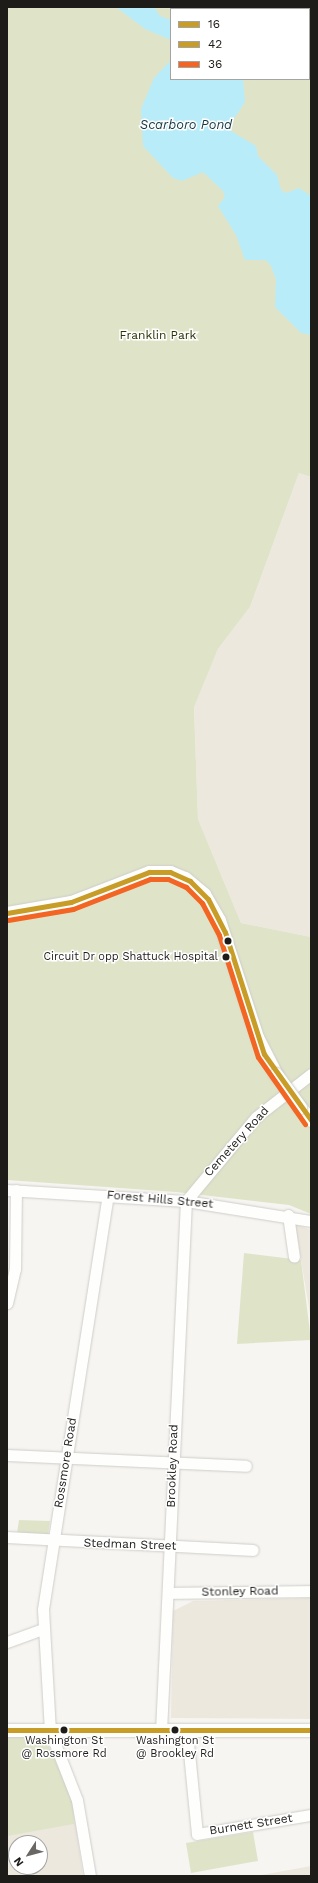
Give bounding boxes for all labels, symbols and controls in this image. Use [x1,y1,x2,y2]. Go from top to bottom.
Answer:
legend [170,8,310,80]
text: 16 [208,17,220,31]
text: 42 [208,37,222,51]
text: 36 [208,57,222,71]
water label: Scarboro Pond [140,117,232,133]
park label: Franklin Park [120,329,196,343]
unlabelled marker [223,936,233,946]
place label: Circuit Dr opp Shattuck Hospital [43,950,218,964]
marker: Circuit Dr opp Shattuck Hospital [221,952,231,962]
street label: Cemetery Road [202,1104,272,1180]
street label: Forest Hills Street [106,1188,214,1212]
street label: Rossmore Road [52,1417,80,1509]
street label: Brookley Road [164,1424,182,1508]
street label: Stedman Street [83,1536,177,1554]
street label: Stonley Road [201,1584,279,1600]
marker: Washington St @ Rossmore Rd [59,1725,69,1735]
marker: Washington St @ Brookley Rd [170,1725,180,1735]
place label: Washington St @ Rossmore Rd [21,1735,107,1761]
place label: Washington St @ Brookley Rd [136,1735,214,1761]
street label: Burnett Street [208,1811,294,1839]
north arrow [8,1835,48,1875]
text: N [11,1855,26,1869]

